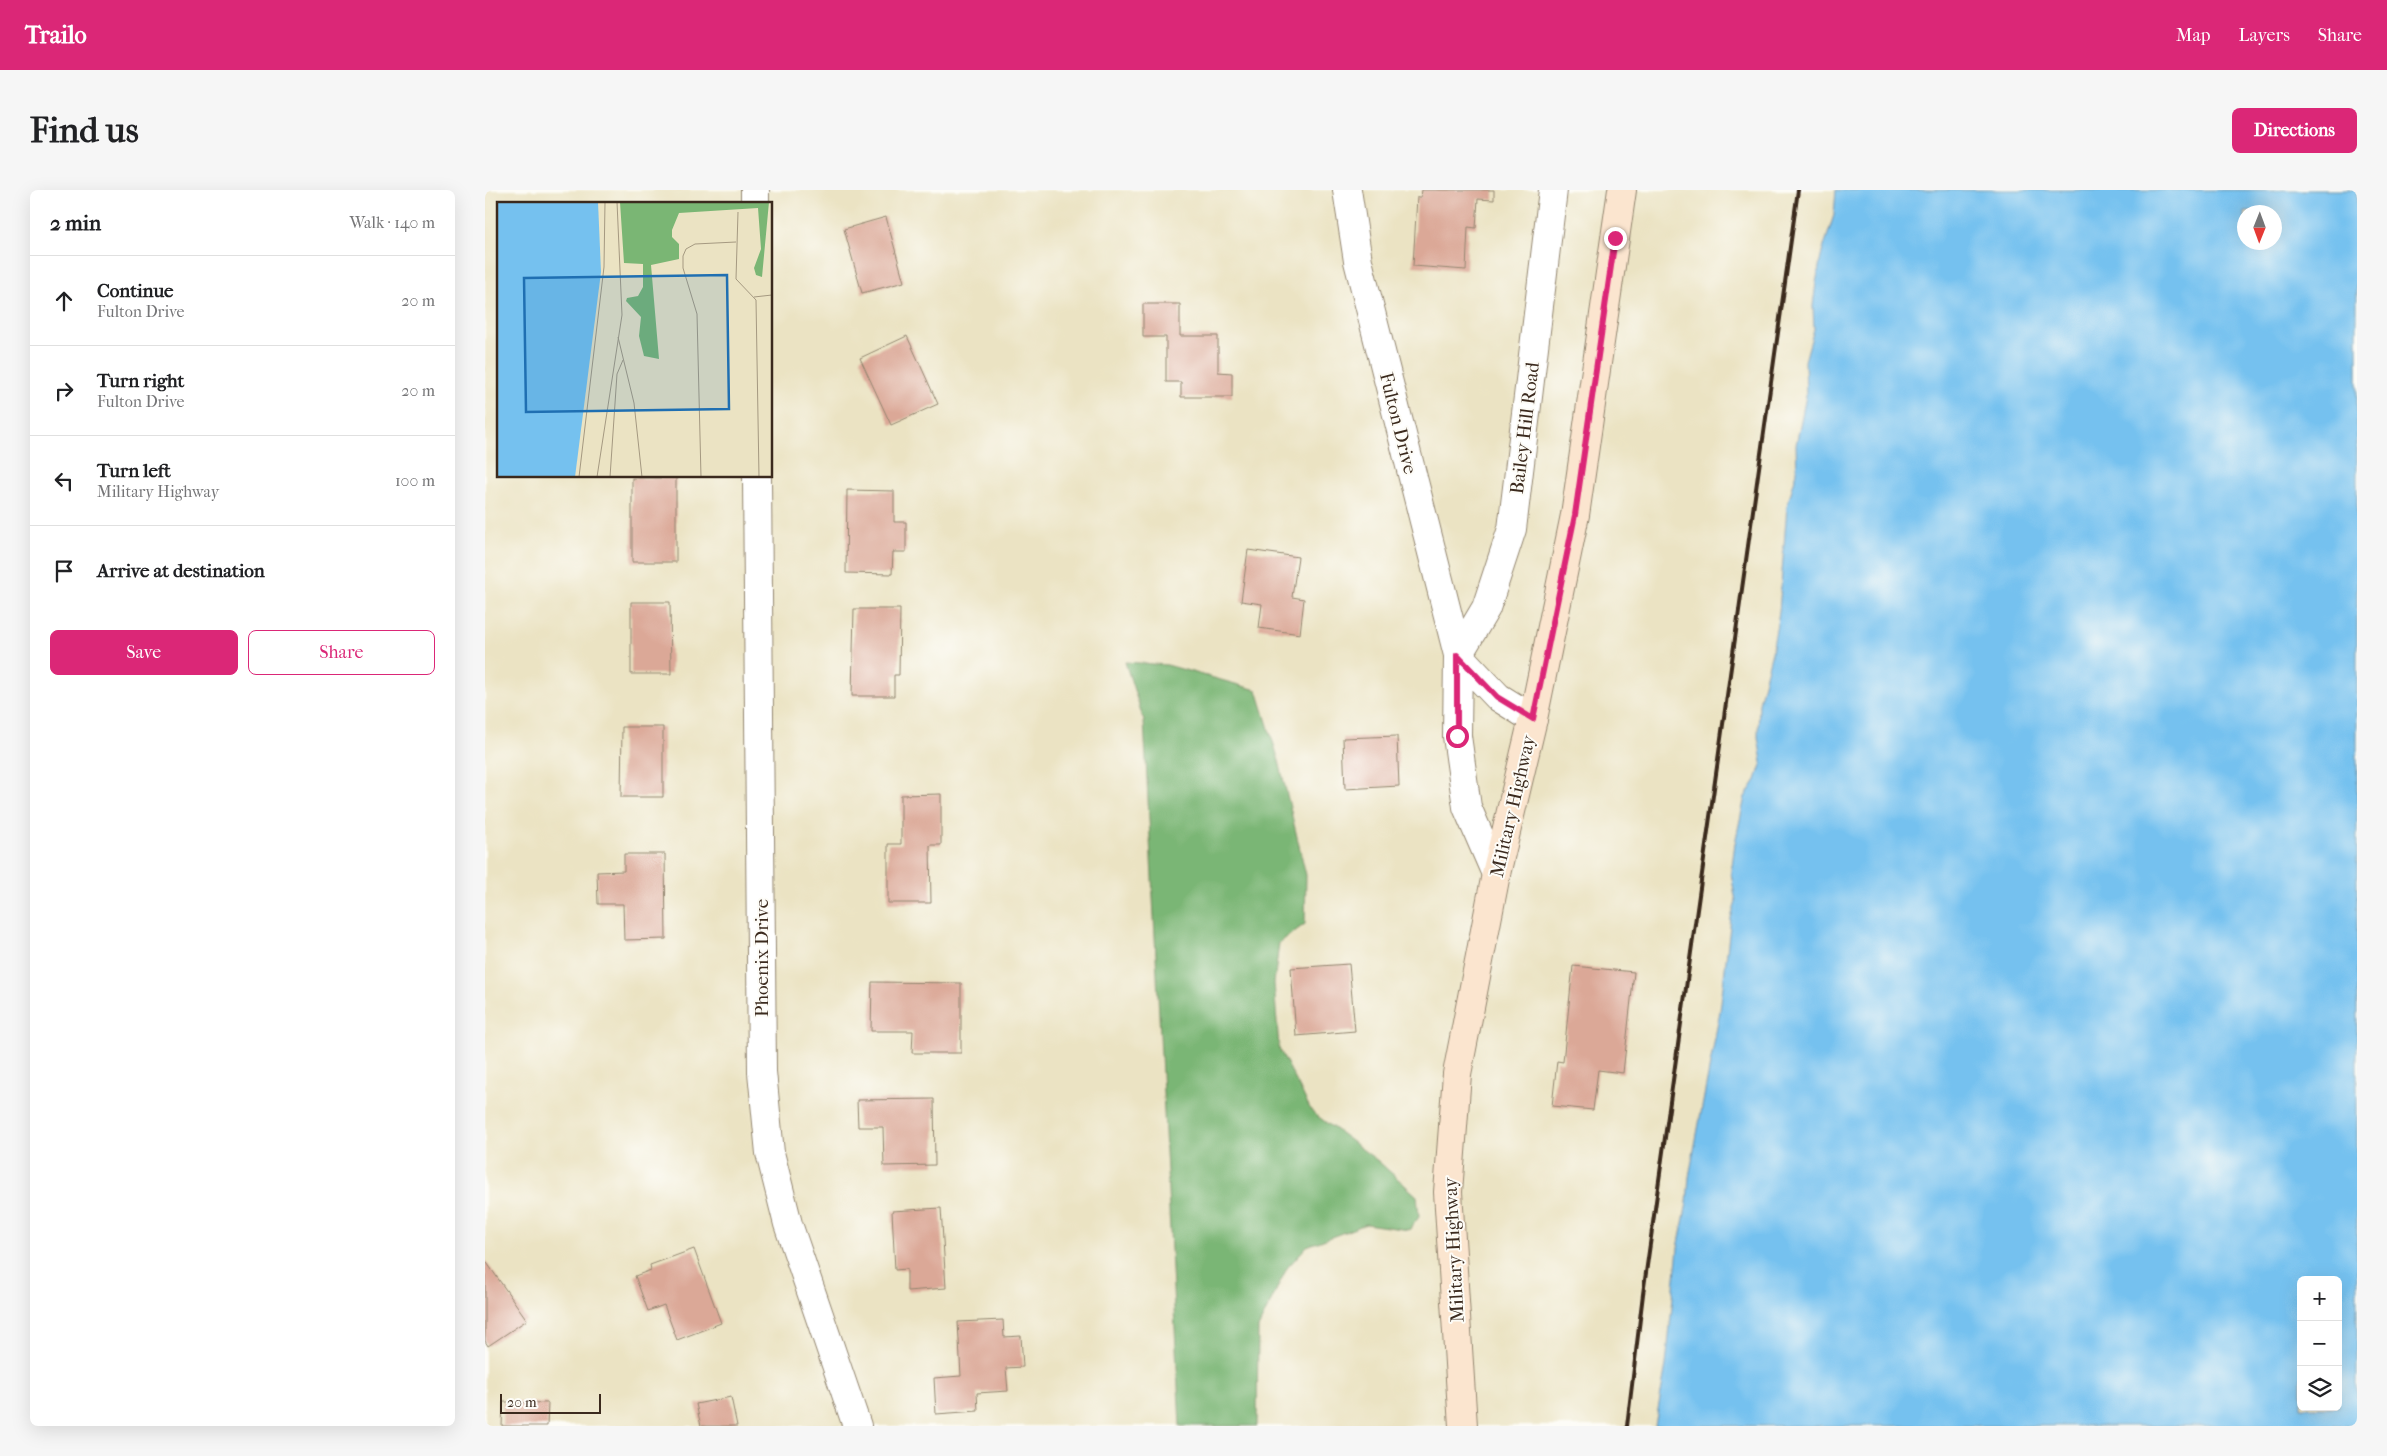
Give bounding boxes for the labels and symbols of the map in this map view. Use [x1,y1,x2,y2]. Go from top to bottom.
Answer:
inset map [497,202,773,478]
north arrow [2237,205,2282,250]
route end [1604,227,1627,250]
street label: Bailey Hill Road [1506,360,1544,495]
street label: Fulton Drive [1375,370,1421,476]
route start [1446,725,1469,748]
street label: Military Highway [1486,732,1540,879]
street label: Phoenix Drive [751,899,773,1017]
street label: Military Highway [1439,1176,1469,1323]
scale bar [500,1391,601,1414]

